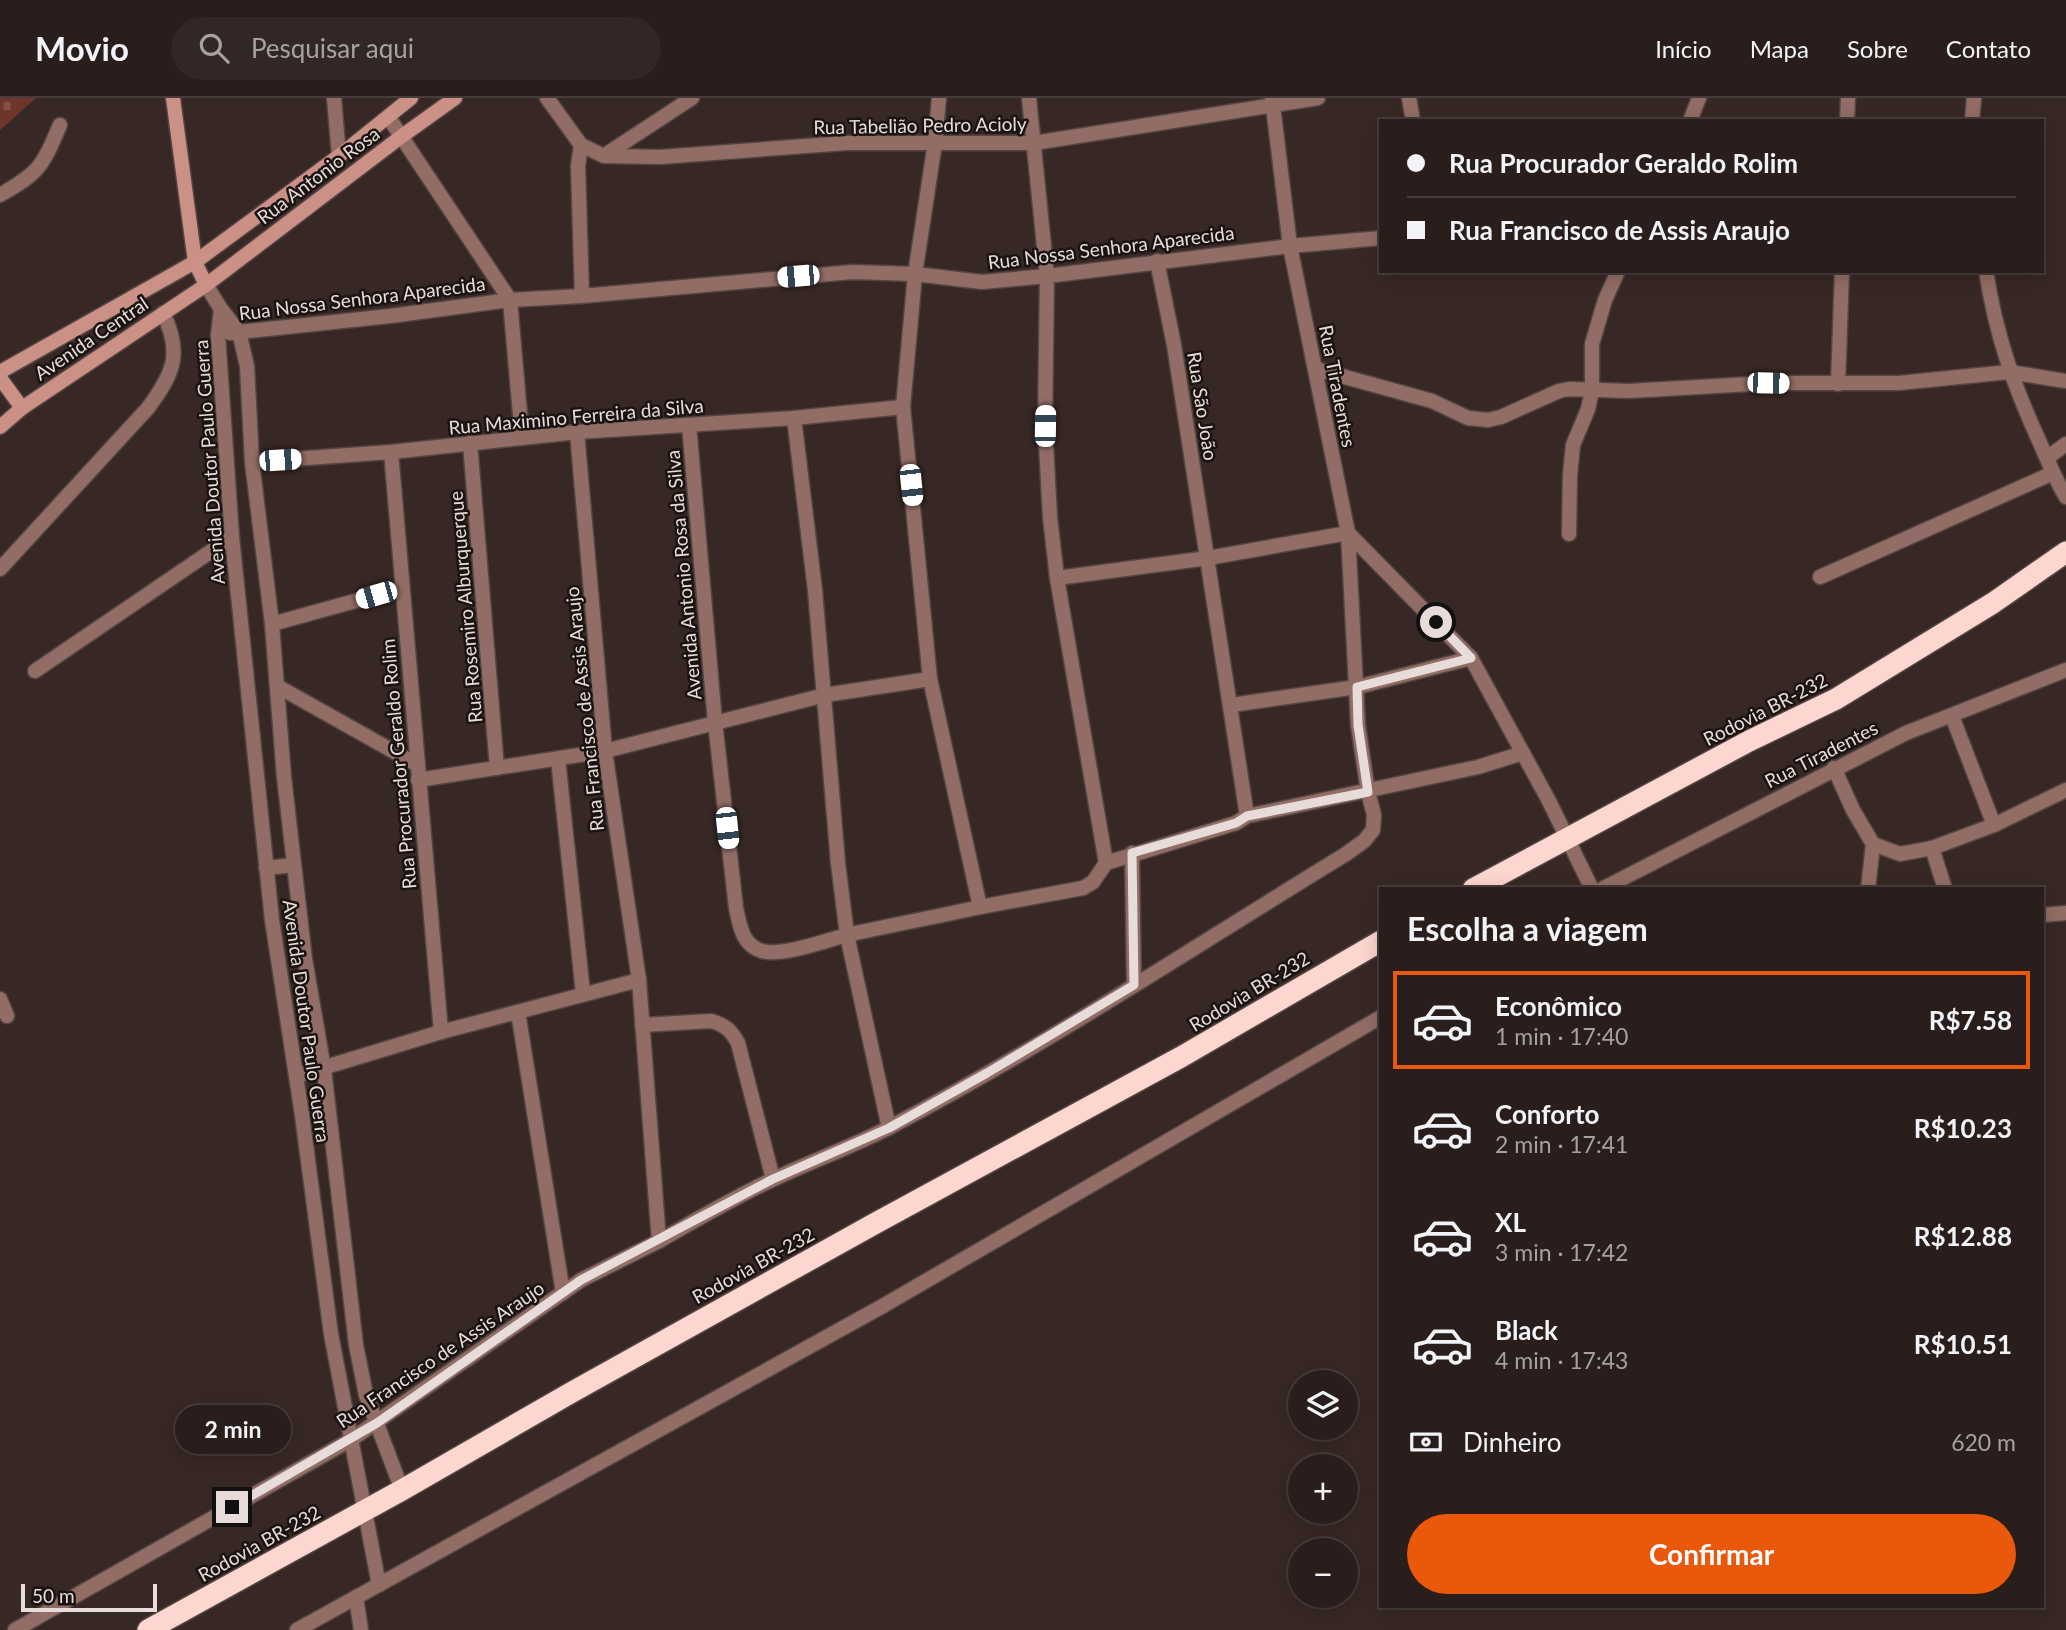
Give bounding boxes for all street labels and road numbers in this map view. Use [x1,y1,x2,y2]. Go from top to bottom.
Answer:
street label: Rua Tabelião Pedro Acioly [813,112,1027,138]
street label: Rua Antonio Rosa [252,122,384,228]
street label: Rua Nossa Senhora Aparecida [986,220,1236,274]
street label: Rua Nossa Senhora Aparecida [237,271,487,325]
street label: Avenida Central [30,291,152,385]
street label: Rua Tiradentes [1315,323,1361,449]
street label: Avenida Doutor Paulo Guerra [189,339,229,585]
street label: Rua São João [1183,350,1223,462]
street label: Rua Maximino Ferreira da Silva [448,393,704,439]
street label: Avenida Antonio Rosa da Silva [661,449,705,701]
street label: Rua Rosemiro Alburquerque [443,490,487,724]
street label: Rua Francisco de Assis Araujo [560,586,608,832]
street label: Rua Procurador Geraldo Rolim [376,638,420,890]
street label: Rodovia BR-232 [1699,668,1831,750]
street label: Rua Tiradentes [1761,716,1881,792]
street label: Avenida Doutor Paulo Guerra [279,898,335,1144]
street label: Rodovia BR-232 [1185,946,1313,1036]
street label: Rodovia BR-232 [688,1222,818,1308]
street label: Rua Francisco de Assis Araujo [332,1276,548,1432]
street label: Rodovia BR-232 [194,1500,324,1586]

